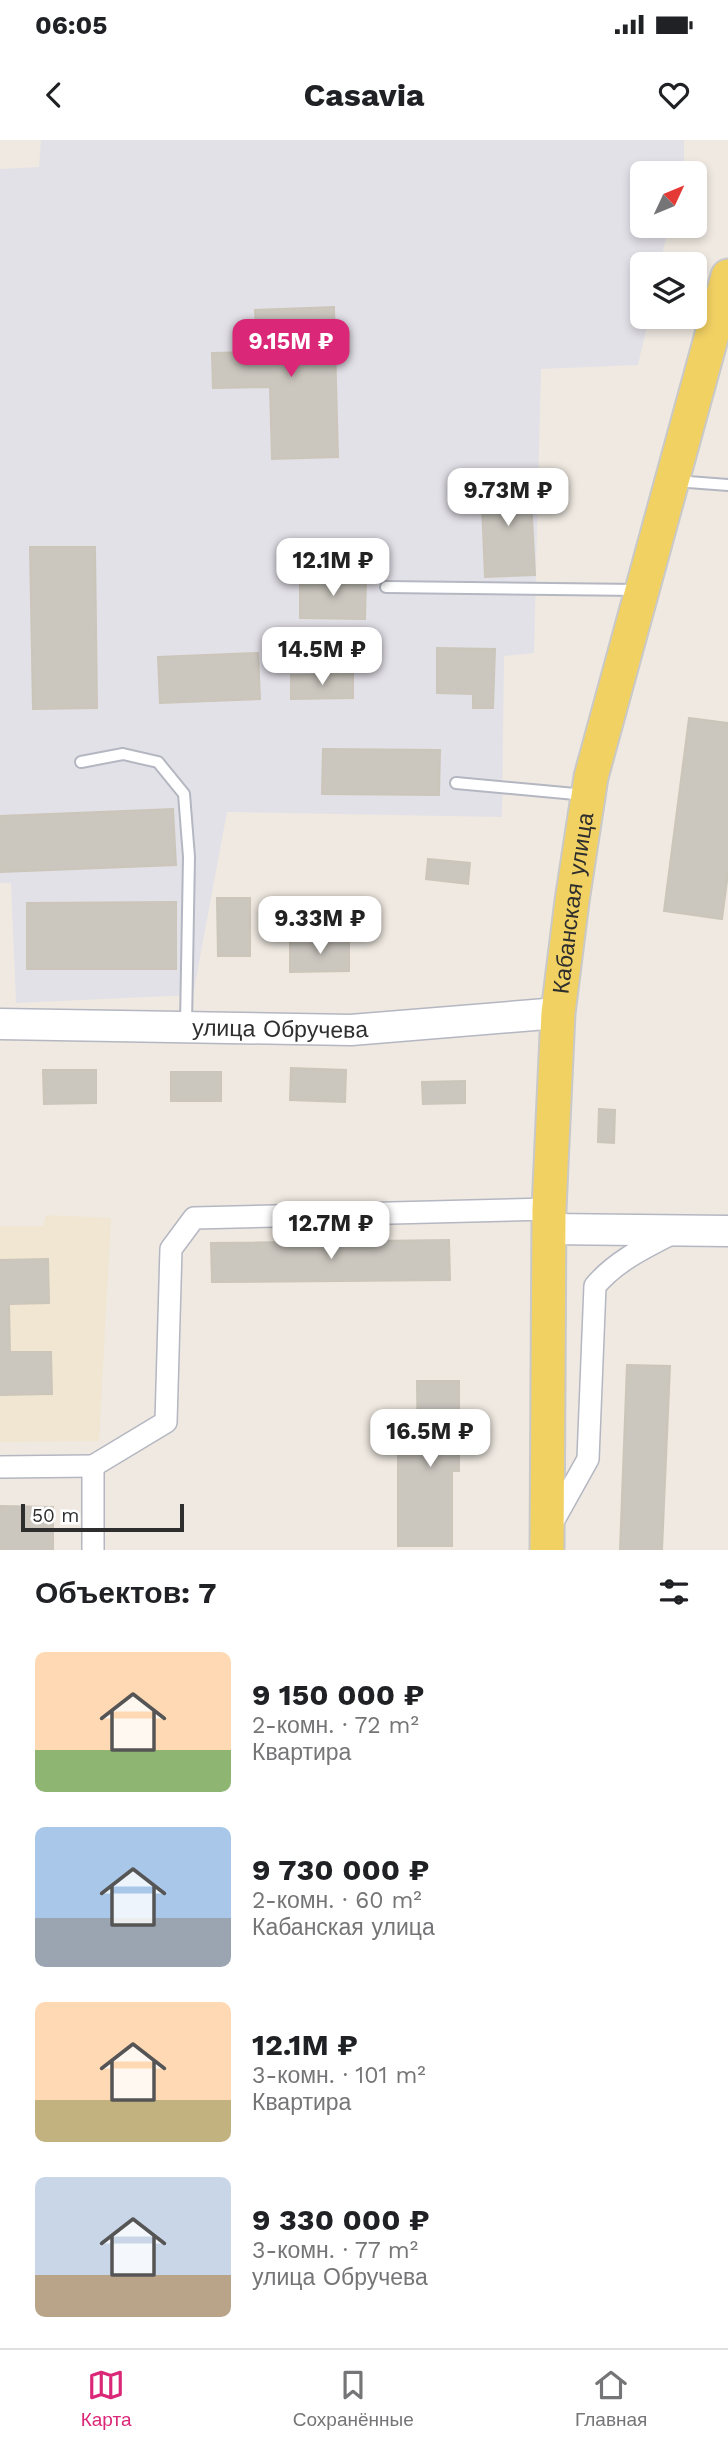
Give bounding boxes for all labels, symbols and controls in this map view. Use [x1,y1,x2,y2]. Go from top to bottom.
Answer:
text: 06:05 [35,10,107,40]
icon: back [35,76,73,114]
text: Casavia [304,76,425,114]
icon: heart [655,76,693,114]
north arrow [630,161,707,238]
map controls [630,161,707,329]
button: layers [630,252,707,329]
pin: 9.15M ₽ [226,320,356,379]
text: 9.15M ₽ [248,328,334,355]
pin: 9.73M ₽ [443,468,573,528]
text: 9.73M ₽ [463,477,553,504]
pin: 12.1M ₽ [268,538,398,598]
text: 12.1M ₽ [292,547,374,574]
pin: 14.5M ₽ [257,628,387,687]
text: 14.5M ₽ [278,636,366,663]
street label: Кабанская улица [547,810,599,995]
pin: 9.33M ₽ [255,896,385,956]
text: 9.33M ₽ [274,905,366,932]
street label: улица Обручева [192,1014,369,1044]
pin: 12.7M ₽ [266,1202,396,1261]
text: 12.7M ₽ [288,1210,374,1237]
pin: 16.5M ₽ [365,1410,495,1469]
text: 16.5M ₽ [386,1418,474,1445]
scale bar [21,1501,184,1533]
text: 50 m [32,1504,79,1527]
icon: filters [655,1573,693,1611]
text: Объектов: 7 [35,1575,217,1610]
text: 9 150 000 ₽ [252,1677,424,1712]
icon: home [91,1680,175,1764]
text: 2-комн. · 72 m² [252,1712,419,1739]
text: Квартира [252,1739,351,1766]
text: 9 730 000 ₽ [252,1852,429,1887]
icon: home [91,1855,175,1939]
text: 2-комн. · 60 m² [252,1887,422,1914]
text: Кабанская улица [252,1914,435,1941]
text: 12.1M ₽ [252,2027,358,2062]
icon: home [91,2030,175,2114]
text: 3-комн. · 101 m² [252,2062,426,2089]
text: Квартира [252,2089,351,2116]
text: 9 330 000 ₽ [252,2202,430,2237]
icon: home [91,2205,175,2289]
text: 3-комн. · 77 m² [252,2237,418,2264]
text: улица Обручева [252,2264,428,2291]
tab: Карта [81,2366,131,2431]
tab: Сохранённые [293,2366,414,2431]
tab: Главная [575,2366,647,2431]

